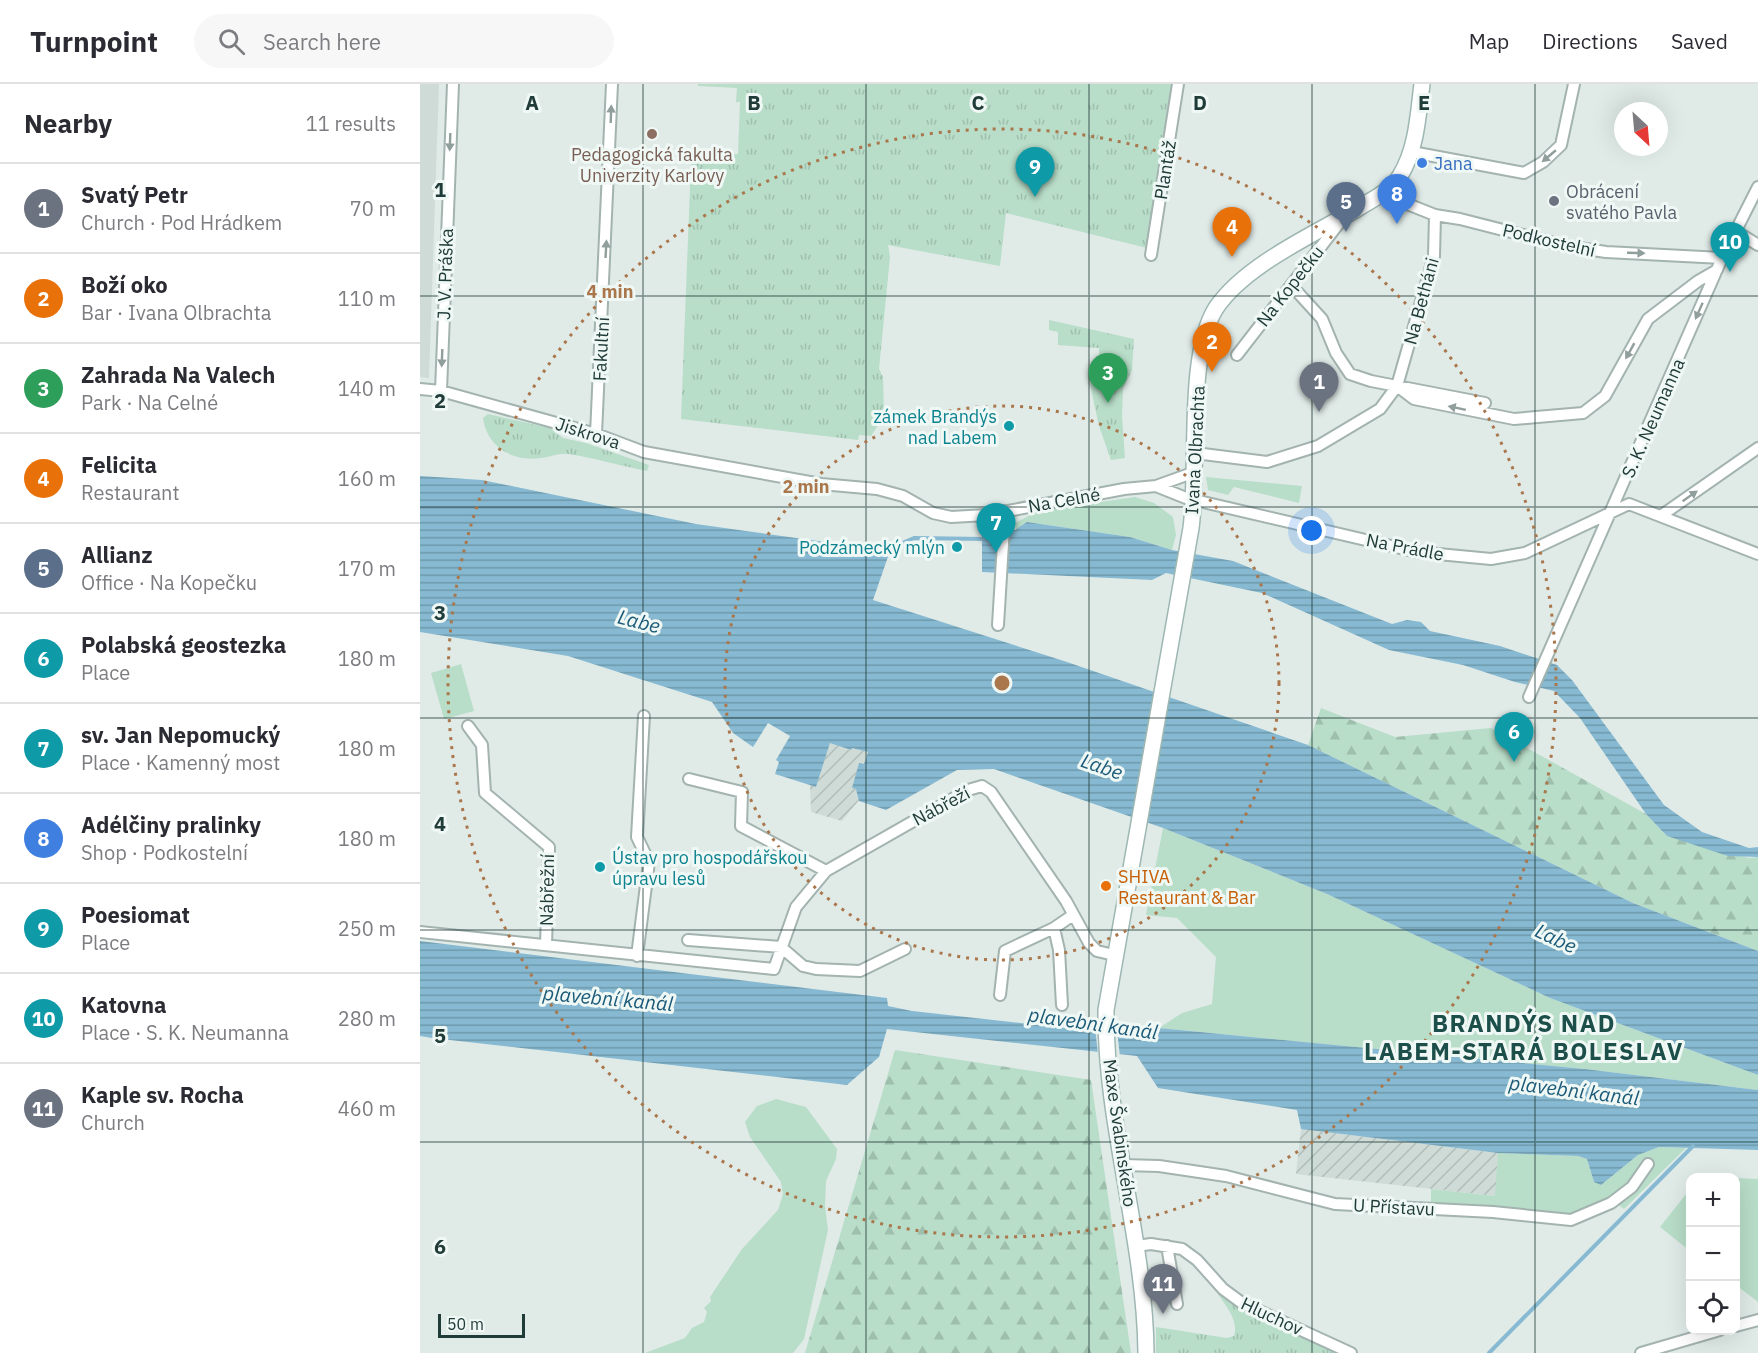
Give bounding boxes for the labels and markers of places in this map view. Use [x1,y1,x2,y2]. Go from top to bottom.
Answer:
marker: Pedagogická fakulta Univerzity Karlovy [645,127,659,141]
place label: Pedagogická fakulta Univerzity Karlovy [571,143,733,187]
pin: 9 [1016,147,1054,197]
place label: Jana [1434,152,1473,175]
marker: Jana [1415,156,1429,170]
pin: 8 [1378,174,1416,224]
place label: Obrácení svatého Pavla [1566,180,1677,224]
pin: 5 [1326,182,1366,232]
marker: Obrácení svatého Pavla [1547,194,1561,208]
pin: 4 [1212,208,1252,257]
pin: 10 [1710,222,1750,272]
pin: 2 [1192,322,1232,372]
pin: 3 [1088,354,1128,403]
pin: 1 [1300,362,1338,412]
place label: zámek Brandýs nad Labem [873,405,997,449]
marker: zámek Brandýs nad Labem [1002,419,1016,433]
pin: 7 [976,504,1016,553]
place label: Podzámecký mlýn [799,536,945,559]
marker: Podzámecký mlýn [950,540,964,554]
centre of rings [992,673,1012,693]
pin: 6 [1494,712,1534,762]
place label: Ústav pro hospodářskou úpravu lesů [612,846,808,890]
marker: Ústav pro hospodářskou úpravu lesů [593,860,607,874]
place label: SHIVA Restaurant & Bar [1118,865,1256,909]
marker: SHIVA Restaurant & Bar [1099,879,1113,893]
pin: 11 [1144,1264,1182,1314]

